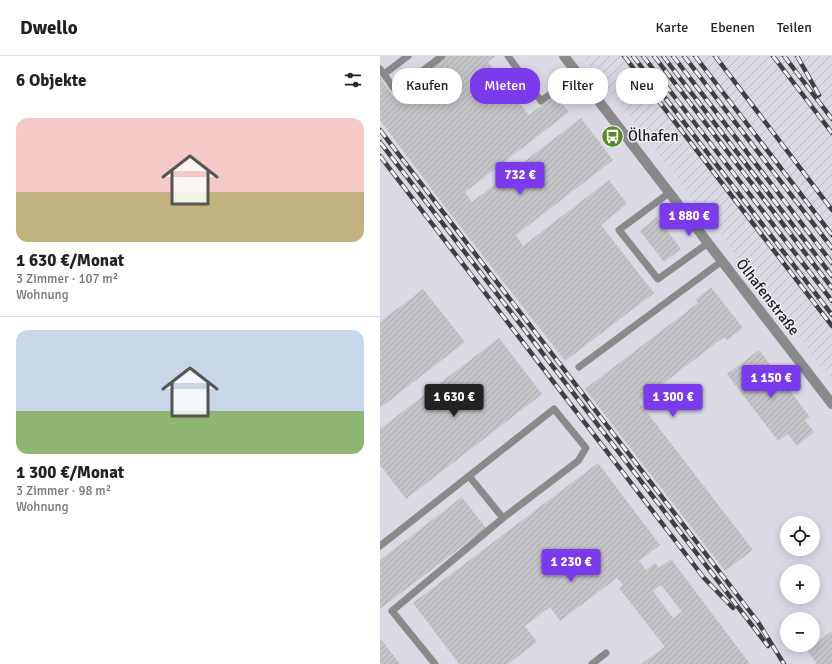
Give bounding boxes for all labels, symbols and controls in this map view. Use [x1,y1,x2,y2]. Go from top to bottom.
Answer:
text: Dwello [20,16,78,40]
text: Karte [656,19,688,36]
text: Ebenen [710,19,755,36]
text: Teilen [777,19,812,36]
chip: Kaufen [392,68,462,104]
chip: Mieten [470,68,540,104]
chip: Filter [548,68,608,104]
chip: Neu [616,68,668,104]
icon: filters [342,69,364,91]
text: 6 Objekte [16,70,87,91]
bus stop icon: Ölhafen [599,123,625,149]
place label: Ölhafen [628,127,679,145]
icon: home [154,144,226,216]
pin: 732 € [492,162,548,196]
text: 732 € [505,167,535,183]
pin: 1 880 € [652,203,726,237]
text: 1 880 € [669,208,709,224]
text: 1 630 €/Monat [16,250,124,271]
street label: Ölhafenstraße [732,255,804,339]
text: 3 Zimmer · 107 m² [16,271,118,287]
text: Wohnung [16,287,69,303]
icon: home [154,356,226,428]
pin: 1 150 € [734,365,808,399]
text: 1 150 € [751,370,791,386]
pin: 1 630 € [417,384,491,418]
pin: 1 300 € [636,384,710,418]
text: 1 630 € [434,389,474,405]
text: 1 300 € [653,389,693,405]
text: 1 300 €/Monat [16,462,124,483]
text: 3 Zimmer · 98 m² [16,483,111,499]
text: Wohnung [16,499,69,515]
map controls [780,516,820,652]
button: locate [780,516,820,556]
pin: 1 230 € [534,549,608,583]
text: 1 230 € [551,554,591,570]
button: + [780,564,820,604]
button: − [780,612,820,652]

